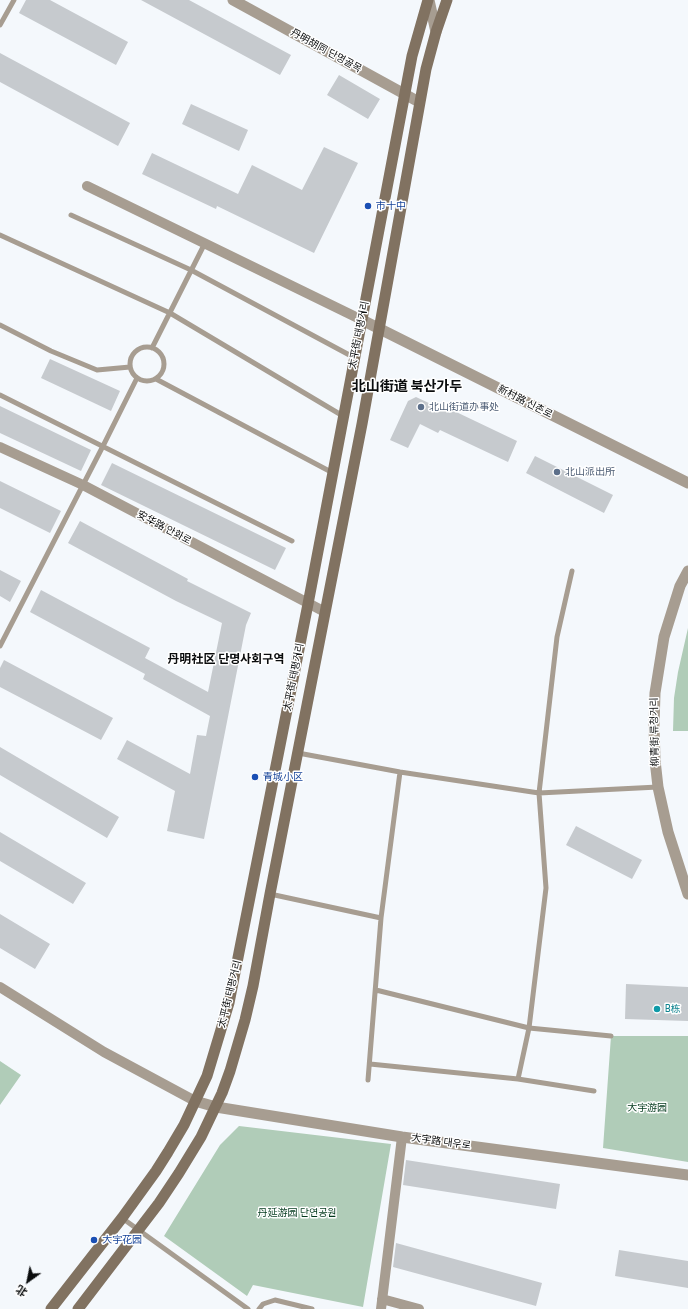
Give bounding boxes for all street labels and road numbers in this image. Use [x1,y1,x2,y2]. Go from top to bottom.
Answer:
street label: 丹明胡同 단명골목 [289,27,363,75]
street label: 太平街 태평거리 [347,300,371,370]
street label: 新村路 신촌로 [496,383,554,421]
street label: 安华路 안화로 [135,509,193,547]
street label: 太平街 태평거리 [282,642,306,712]
street label: 柳青街 류청거리 [648,697,662,767]
street label: 太平街 태평거리 [216,959,244,1029]
street label: 大宇路 대우로 [411,1132,471,1152]

